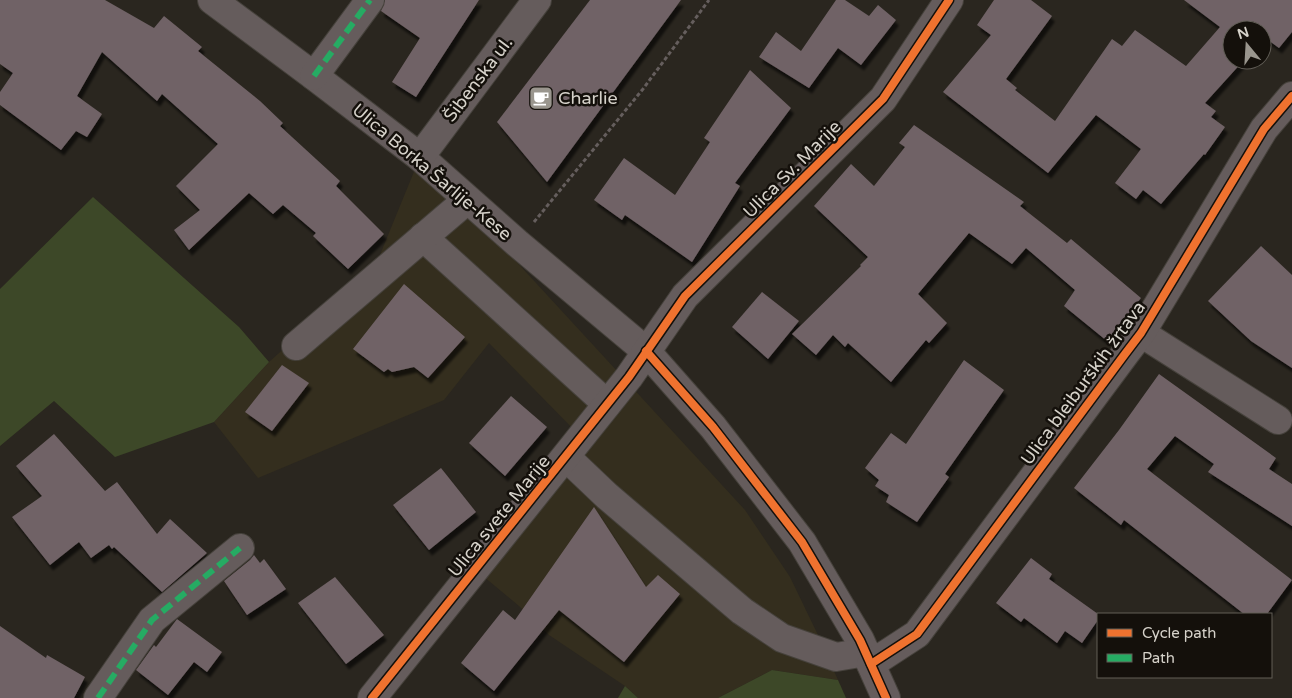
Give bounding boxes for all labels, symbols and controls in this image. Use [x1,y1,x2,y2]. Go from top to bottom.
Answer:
north arrow [1222,20,1272,70]
text: N [1235,23,1251,43]
street label: Šibenska ul. [439,32,517,126]
cafe icon: Charlie [528,85,554,111]
place label: Charlie [558,87,618,109]
street label: Ulica Borka Šarlije-Kese [348,99,516,245]
street label: Ulica Sv. Marije [739,116,845,222]
street label: Ulica bleiburških žrtava [1016,297,1150,469]
street label: Ulica svete Marije [443,451,555,581]
legend [1097,613,1272,678]
text: Cycle path [1142,624,1216,642]
text: Path [1142,649,1175,667]

